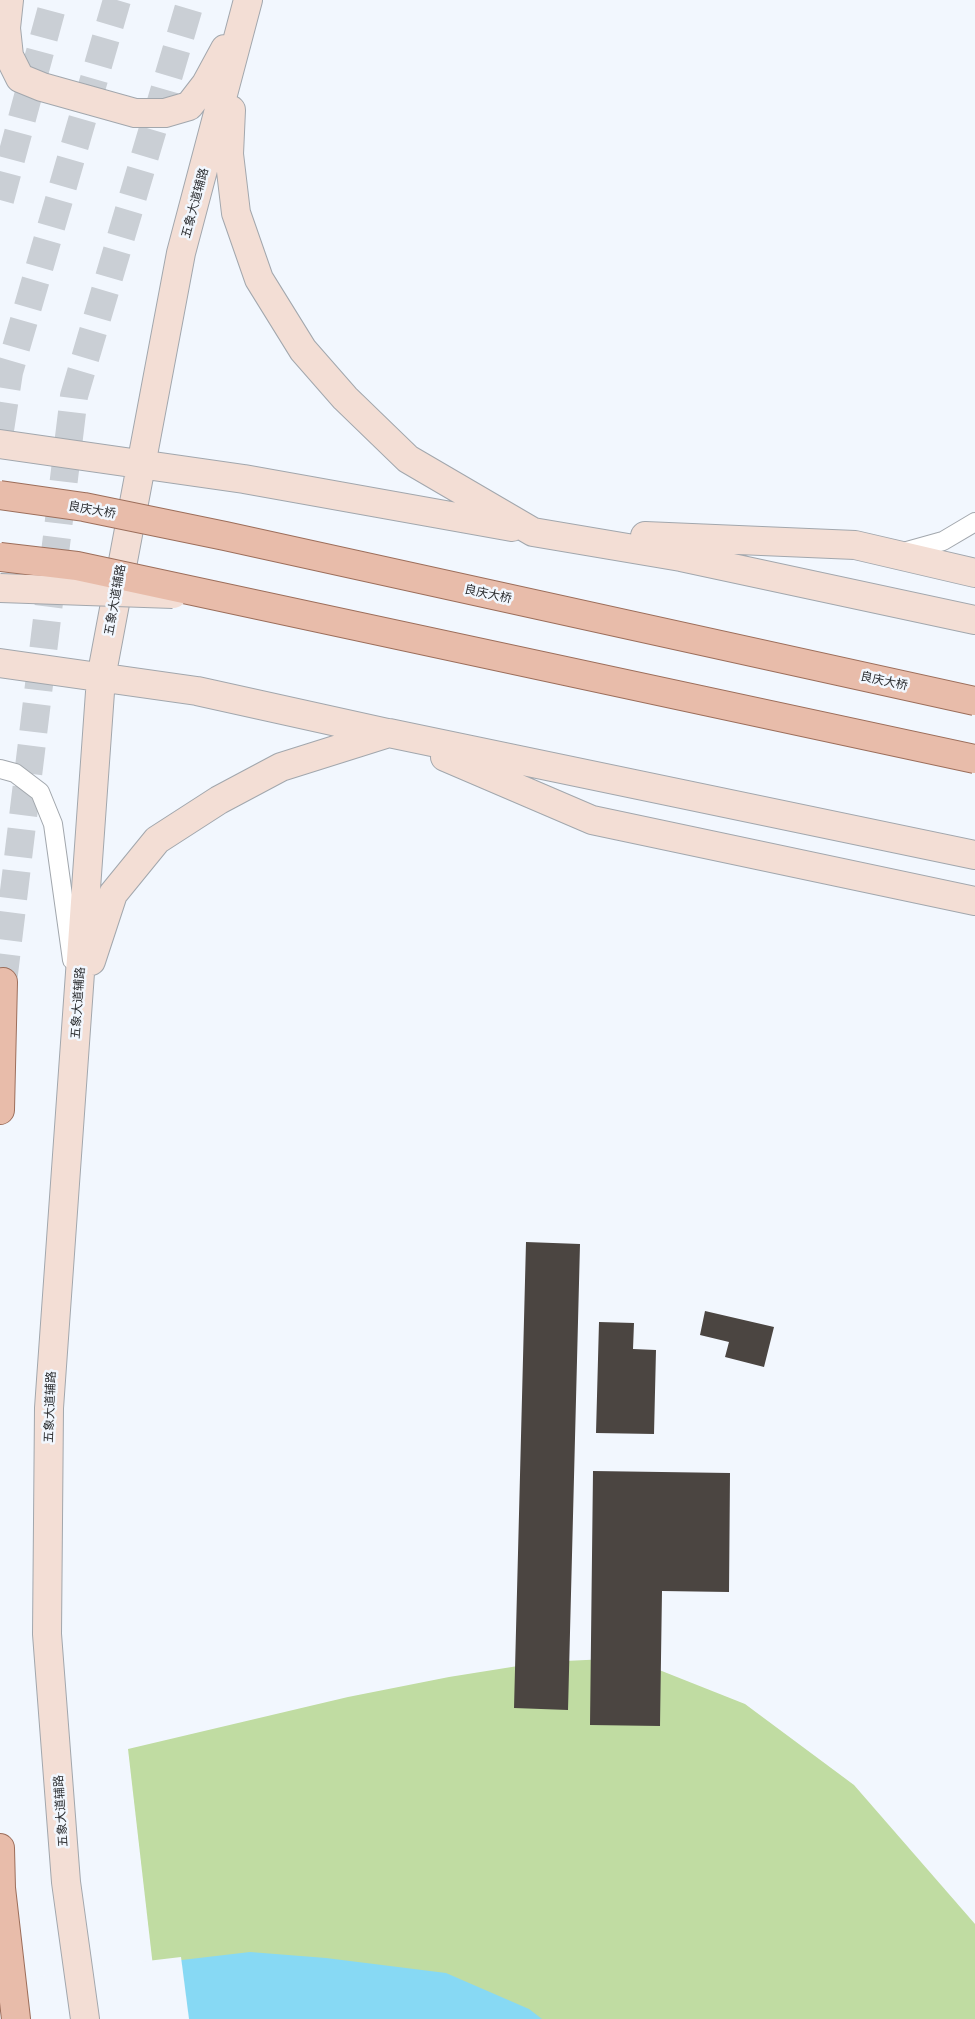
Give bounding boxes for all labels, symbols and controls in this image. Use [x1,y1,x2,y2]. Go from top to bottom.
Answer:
street label: 五象大道辅路 [179,166,211,240]
street label: 良庆大桥 [67,499,117,521]
street label: 五象大道辅路 [102,563,128,637]
street label: 良庆大桥 [463,582,513,606]
street label: 良庆大桥 [859,669,909,693]
street label: 五象大道辅路 [68,967,88,1039]
street label: 五象大道辅路 [42,1371,58,1443]
street label: 五象大道辅路 [51,1775,71,1847]

